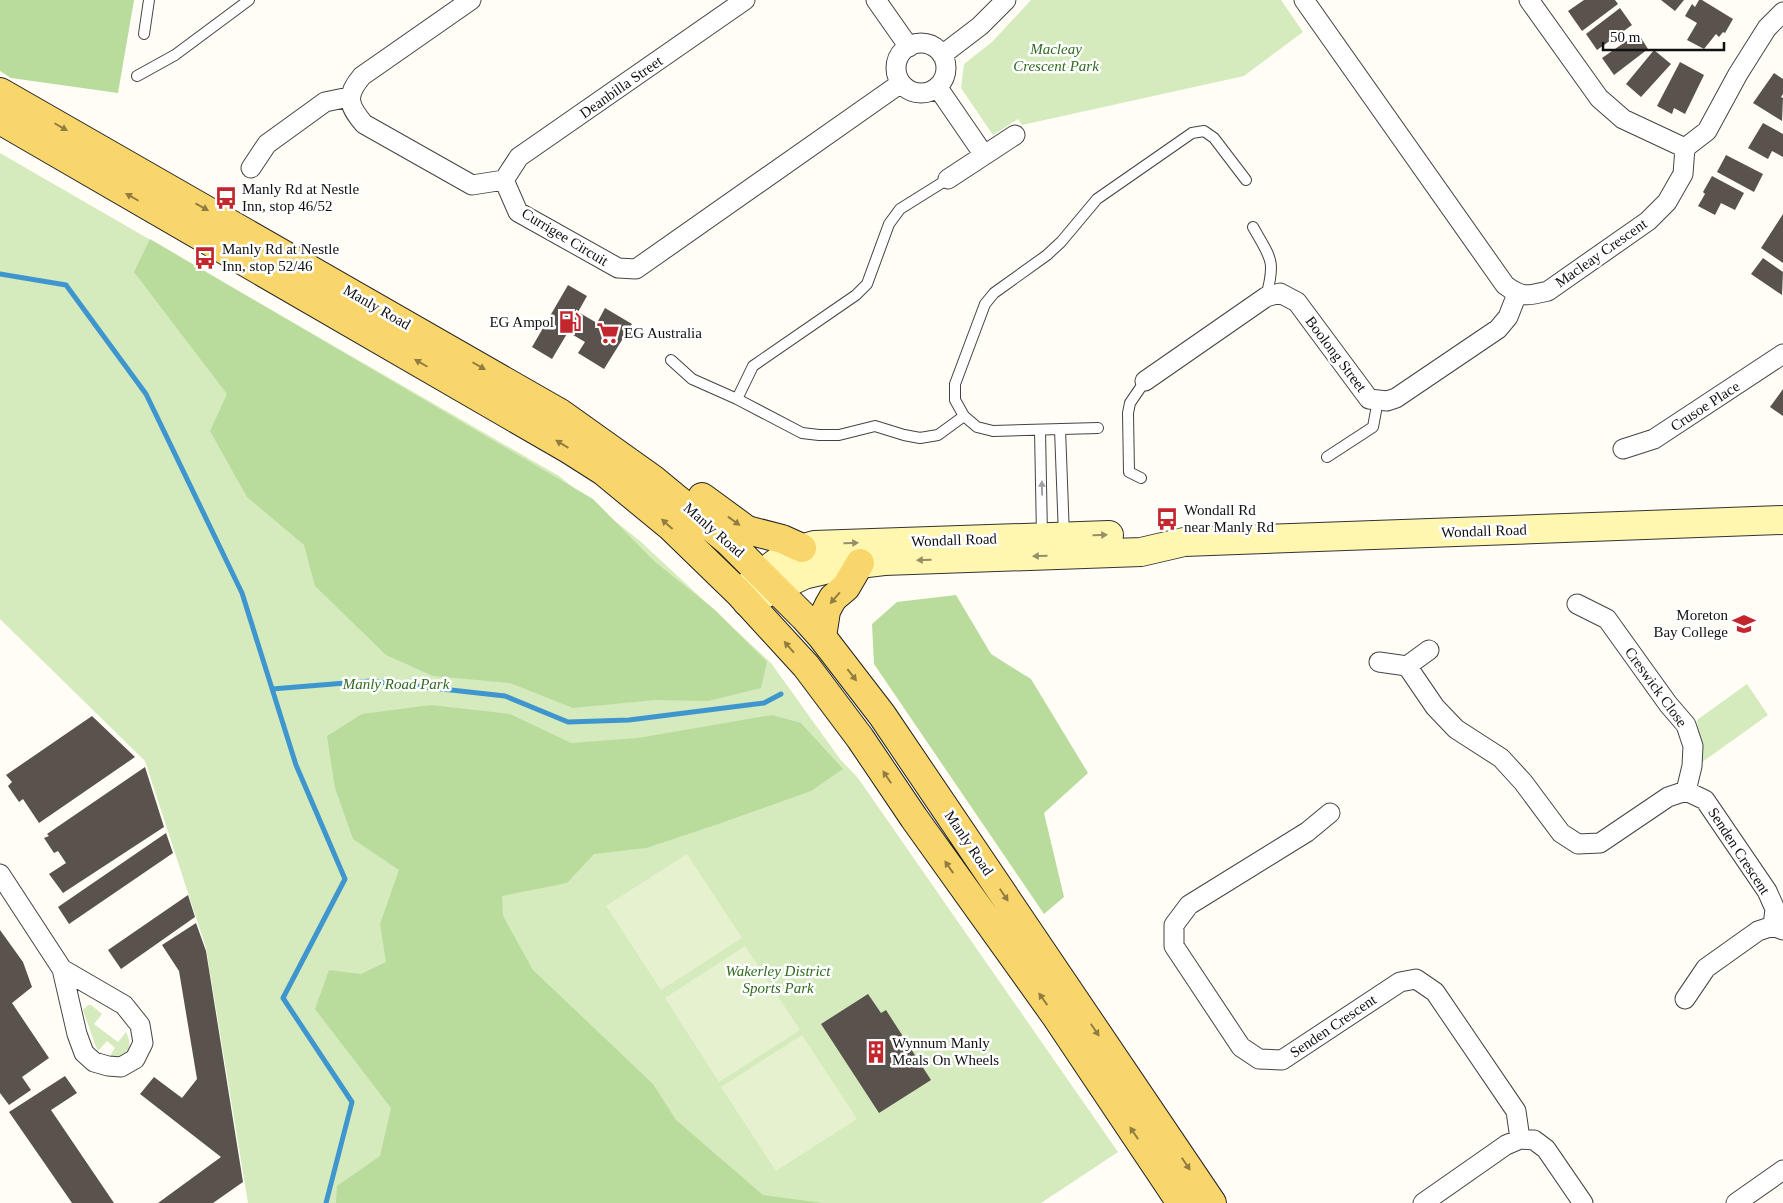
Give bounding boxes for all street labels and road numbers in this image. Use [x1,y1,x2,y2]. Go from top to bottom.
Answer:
street label: Deanbilla Street [577,52,666,121]
street label: Currigee Circuit [519,205,612,269]
street label: Macleay Crescent [1552,215,1650,290]
street label: Manly Road [341,281,414,333]
street label: Boolong Street [1302,313,1370,396]
street label: Crusoe Place [1668,378,1743,434]
street label: Manly Road [681,499,748,561]
street label: Wondall Road [1441,521,1528,540]
street label: Wondall Road [911,530,998,549]
street label: Creswick Close [1622,644,1690,730]
street label: Senden Crescent [1705,805,1773,898]
street label: Manly Road [942,808,997,879]
street label: Senden Crescent [1287,991,1380,1061]

